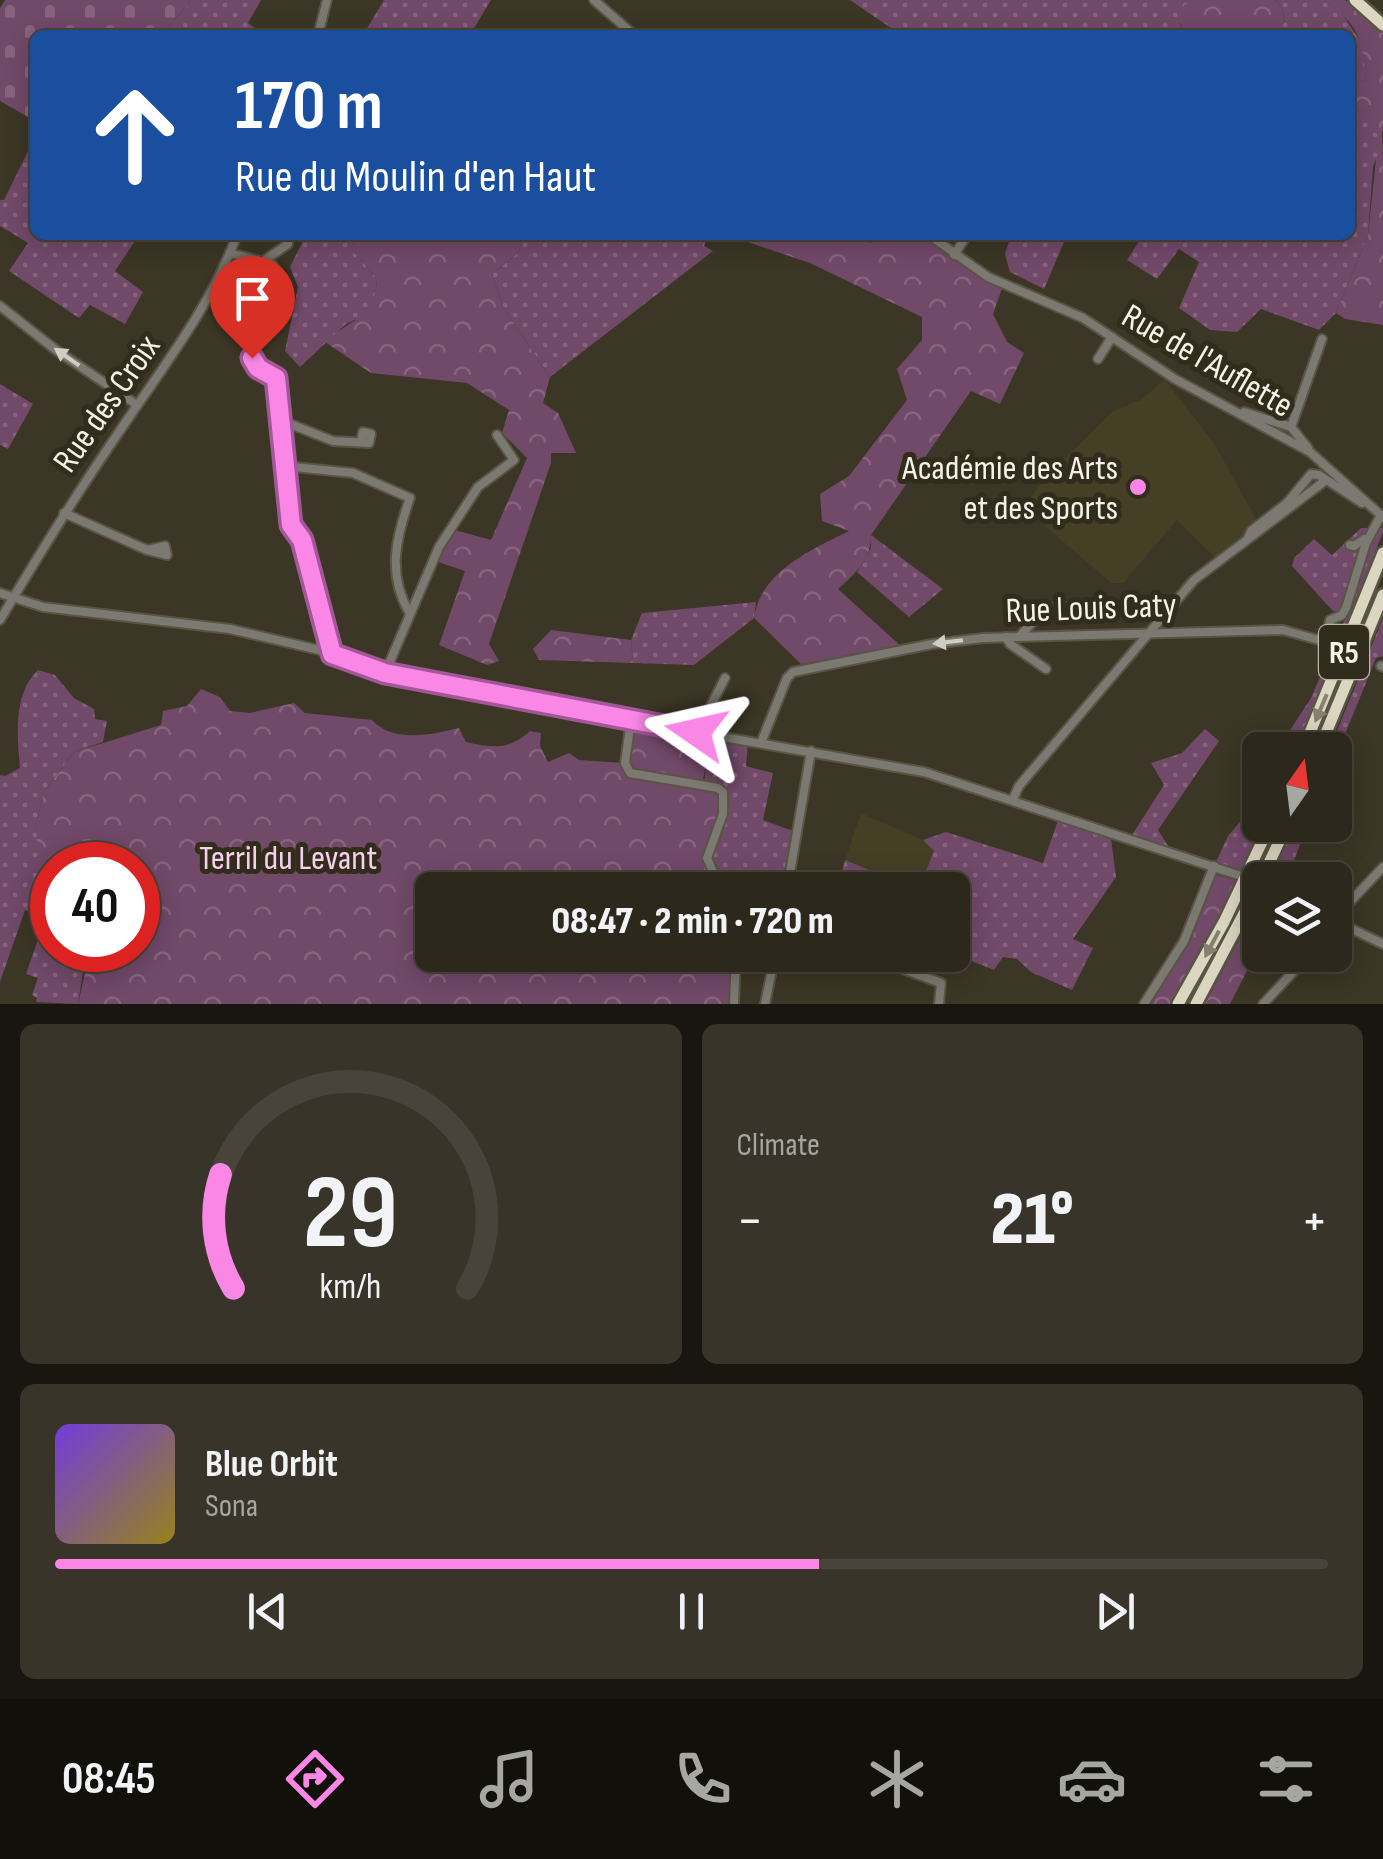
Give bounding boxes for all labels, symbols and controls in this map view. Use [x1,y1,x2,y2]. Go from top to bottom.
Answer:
text: 170 m [235,65,383,149]
icon: ahead [70,70,200,200]
text: Rue du Moulin d'en Haut [235,150,596,205]
pin [210,256,295,359]
icon: arrive [225,271,280,326]
street label: Rue de l'Auflette [1114,295,1301,428]
street label: Rue des Croix [44,327,170,481]
one-way arrow [54,348,80,367]
place label: Académie des Arts et des Sports [901,447,1118,530]
marker: Académie des Arts et des Sports [1127,476,1149,498]
street label: Rue Louis Caty [1005,584,1177,633]
road number: R5 [1319,625,1369,679]
one-way arrow [931,634,963,650]
position arrow [644,680,748,784]
one-way arrow [1313,693,1329,723]
north arrow [1242,732,1352,842]
map controls [1242,732,1352,972]
park label: Terril du Levant [199,837,377,880]
speed limit sign: 40 [30,842,160,972]
button: layers [1242,862,1352,972]
text: 08:47 · 2 min · 720 m [551,899,834,944]
one-way arrow [1204,930,1221,959]
text: Climate [737,1126,820,1165]
text: 29 [303,1152,398,1277]
text: 21° [990,1175,1074,1266]
text: − [737,1188,763,1255]
text: + [1301,1188,1328,1255]
text: km/h [320,1266,382,1309]
text: Blue Orbit [205,1442,338,1487]
text: Sona [205,1487,258,1526]
icon: previous [240,1584,295,1639]
icon: pause [664,1584,719,1639]
icon: next [1088,1584,1143,1639]
icon: directions [280,1744,350,1814]
icon: music [474,1744,544,1814]
icon: phone [668,1744,738,1814]
icon: climate [862,1744,932,1814]
icon: car [1057,1744,1127,1814]
icon: filters [1251,1744,1321,1814]
text: 08:45 [62,1752,156,1807]

